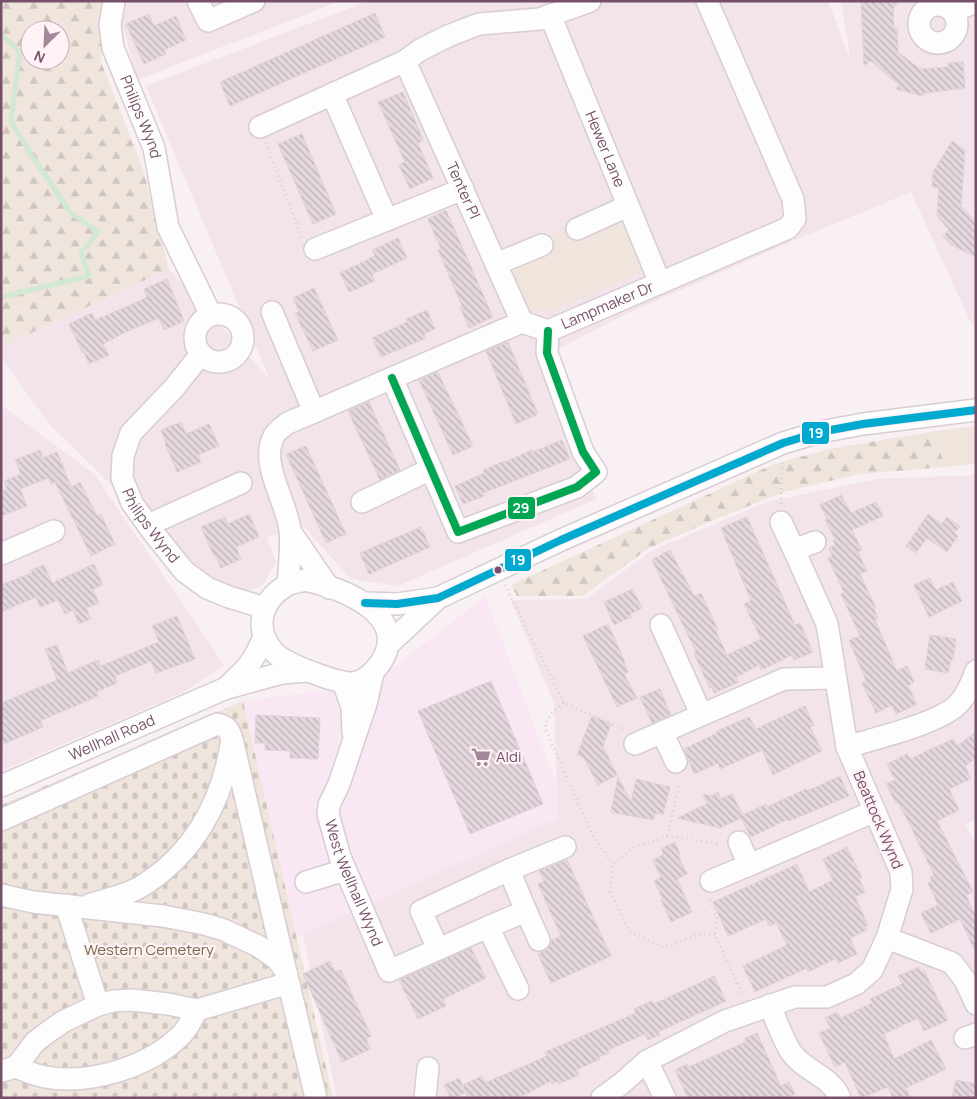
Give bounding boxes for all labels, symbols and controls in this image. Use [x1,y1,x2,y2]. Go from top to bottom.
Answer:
north arrow [20,20,70,70]
text: N [31,47,48,68]
street label: Philips Wynd [115,72,167,160]
street label: Hewer Lane [580,108,631,191]
street label: Tenter Pl [442,158,486,222]
street label: Lampmaker Dr [558,276,657,334]
line badge: 19 [801,421,830,445]
text: 19 [809,423,823,442]
street label: Philips Wynd [117,485,185,567]
line badge: 29 [507,496,536,520]
text: 29 [512,498,530,517]
line badge: 19 [504,548,532,572]
text: 19 [511,550,525,569]
unlabelled marker [493,565,503,575]
street label: Wellhall Road [65,709,158,765]
supermarket icon: Aldi [470,746,492,768]
place label: Aldi [496,746,521,767]
street label: Beattock Wynd [848,768,909,872]
street label: West Wellhall Wynd [320,817,388,949]
park label: Western Cemetery [84,939,214,960]

